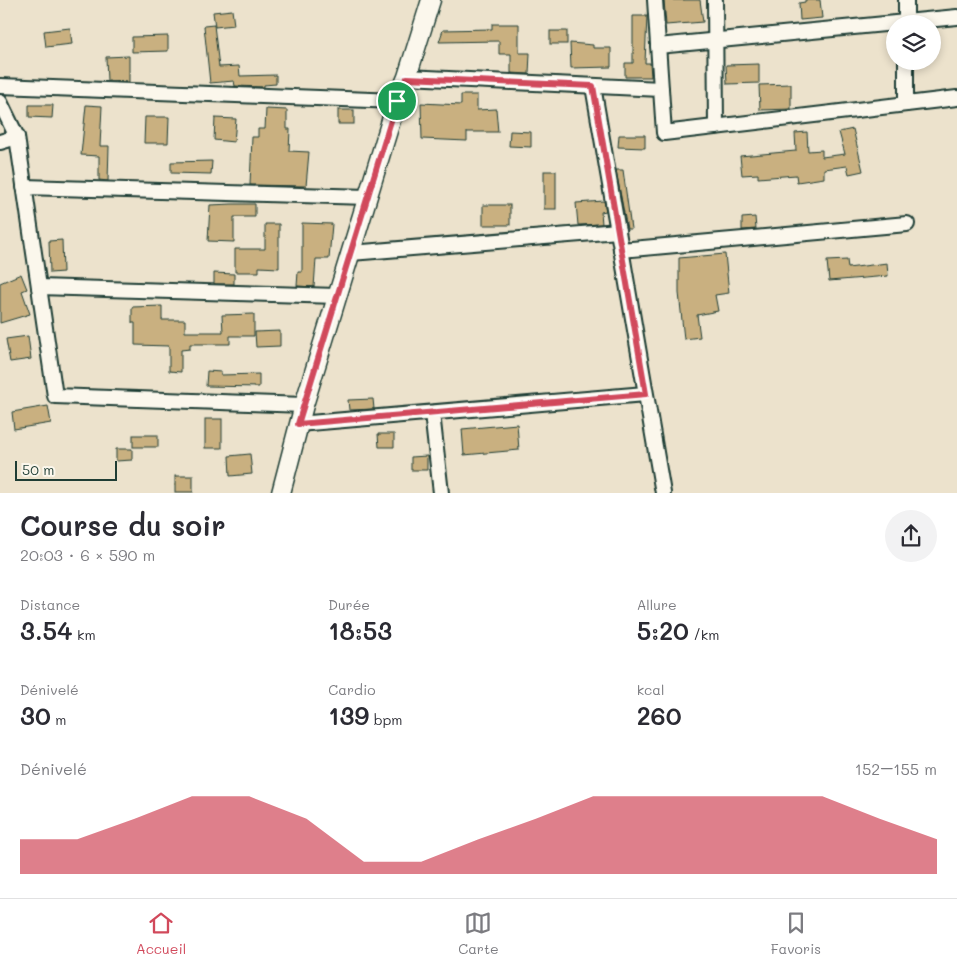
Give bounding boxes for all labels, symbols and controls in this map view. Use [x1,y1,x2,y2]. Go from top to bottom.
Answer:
map controls [886,15,941,70]
button: layers [886,15,941,70]
pin [376,80,418,122]
icon: arrive [383,87,411,115]
scale bar [15,458,118,481]
text: 50 m [22,460,54,479]
text: Course du soir [20,507,226,543]
button: share [885,510,937,562]
text: 20:03 · 6 × 590 m [20,544,155,565]
text: Distance [20,595,80,614]
text: Durée [328,595,370,614]
text: Allure [637,595,677,614]
text: 3.54 [20,614,73,646]
text: 18:53 [328,614,392,646]
text: 5:20 [637,614,689,646]
text: km [73,625,96,644]
text: /km [689,625,719,644]
text: Dénivelé [20,680,79,699]
text: Cardio [328,680,376,699]
text: kcal [637,680,665,699]
text: 30 [20,699,51,731]
text: 139 [328,699,369,731]
text: 260 [637,699,682,731]
text: m [51,710,66,729]
text: bpm [369,710,402,729]
text: Dénivelé [20,758,87,779]
text: 152–155 m [855,758,937,779]
tab: Accueil [136,909,186,958]
tab: Carte [458,909,499,958]
tab: Favoris [771,909,821,958]

